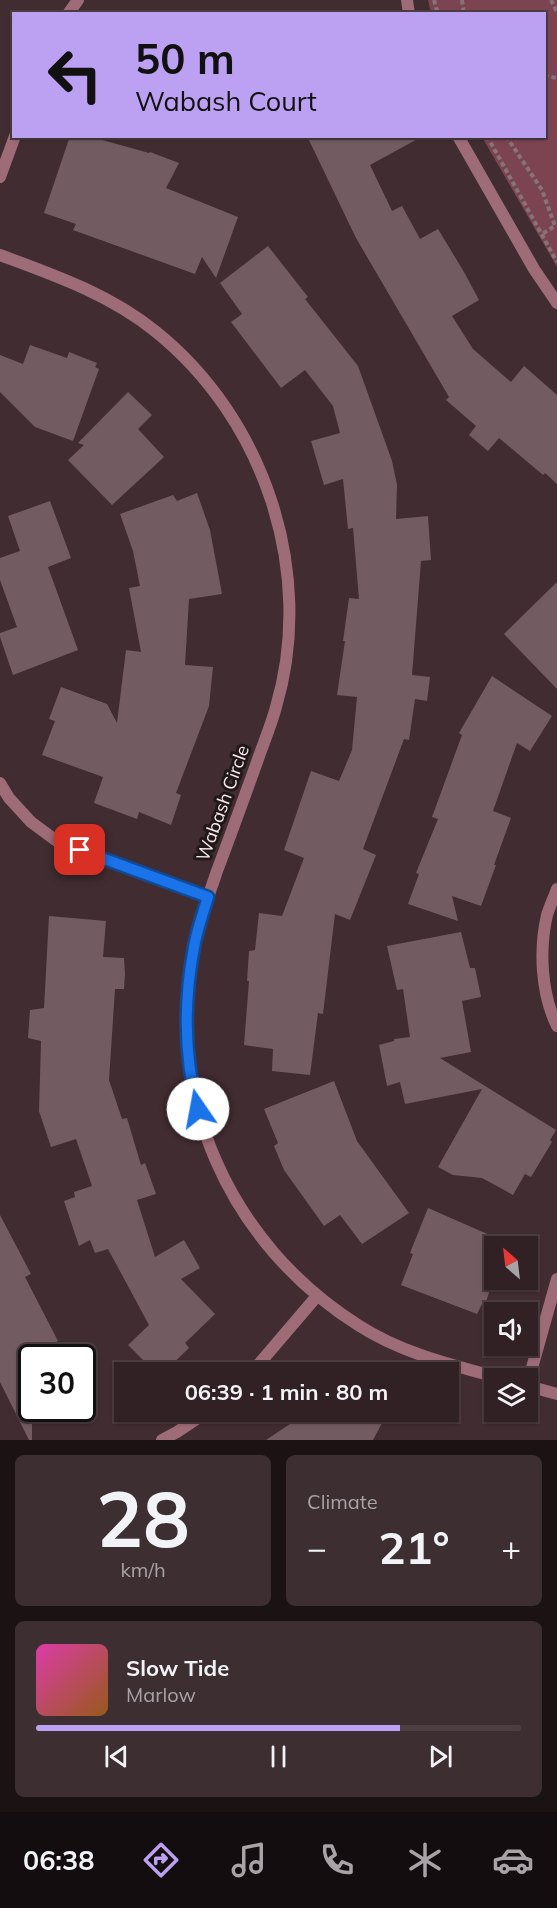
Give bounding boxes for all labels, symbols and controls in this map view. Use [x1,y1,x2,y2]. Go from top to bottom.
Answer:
text: 50 m [135,32,235,85]
icon: left [36,36,114,114]
text: Wabash Court [135,84,317,118]
street label: Wabash Circle [191,742,254,864]
pin [54,824,105,875]
icon: arrive [63,833,96,866]
position arrow [166,1077,230,1141]
north arrow [484,1236,538,1290]
map controls [484,1236,538,1422]
button: sound [484,1302,538,1356]
speed limit sign: 30 [18,1344,96,1422]
button: layers [484,1368,538,1422]
text: 06:39 · 1 min · 80 m [185,1378,388,1406]
text: 28 [96,1469,190,1567]
text: Climate [307,1489,378,1514]
text: 21° [378,1519,450,1575]
text: − [307,1527,327,1568]
text: + [501,1527,521,1568]
text: km/h [120,1557,166,1582]
text: Slow Tide [126,1654,229,1682]
text: Marlow [126,1682,196,1707]
icon: previous [100,1740,133,1773]
icon: pause [262,1740,295,1773]
icon: next [424,1740,457,1773]
icon: directions [140,1839,182,1881]
icon: music [228,1839,270,1881]
icon: phone [316,1839,358,1881]
icon: climate [404,1839,446,1881]
icon: car [492,1839,534,1881]
text: 06:38 [23,1843,94,1877]

